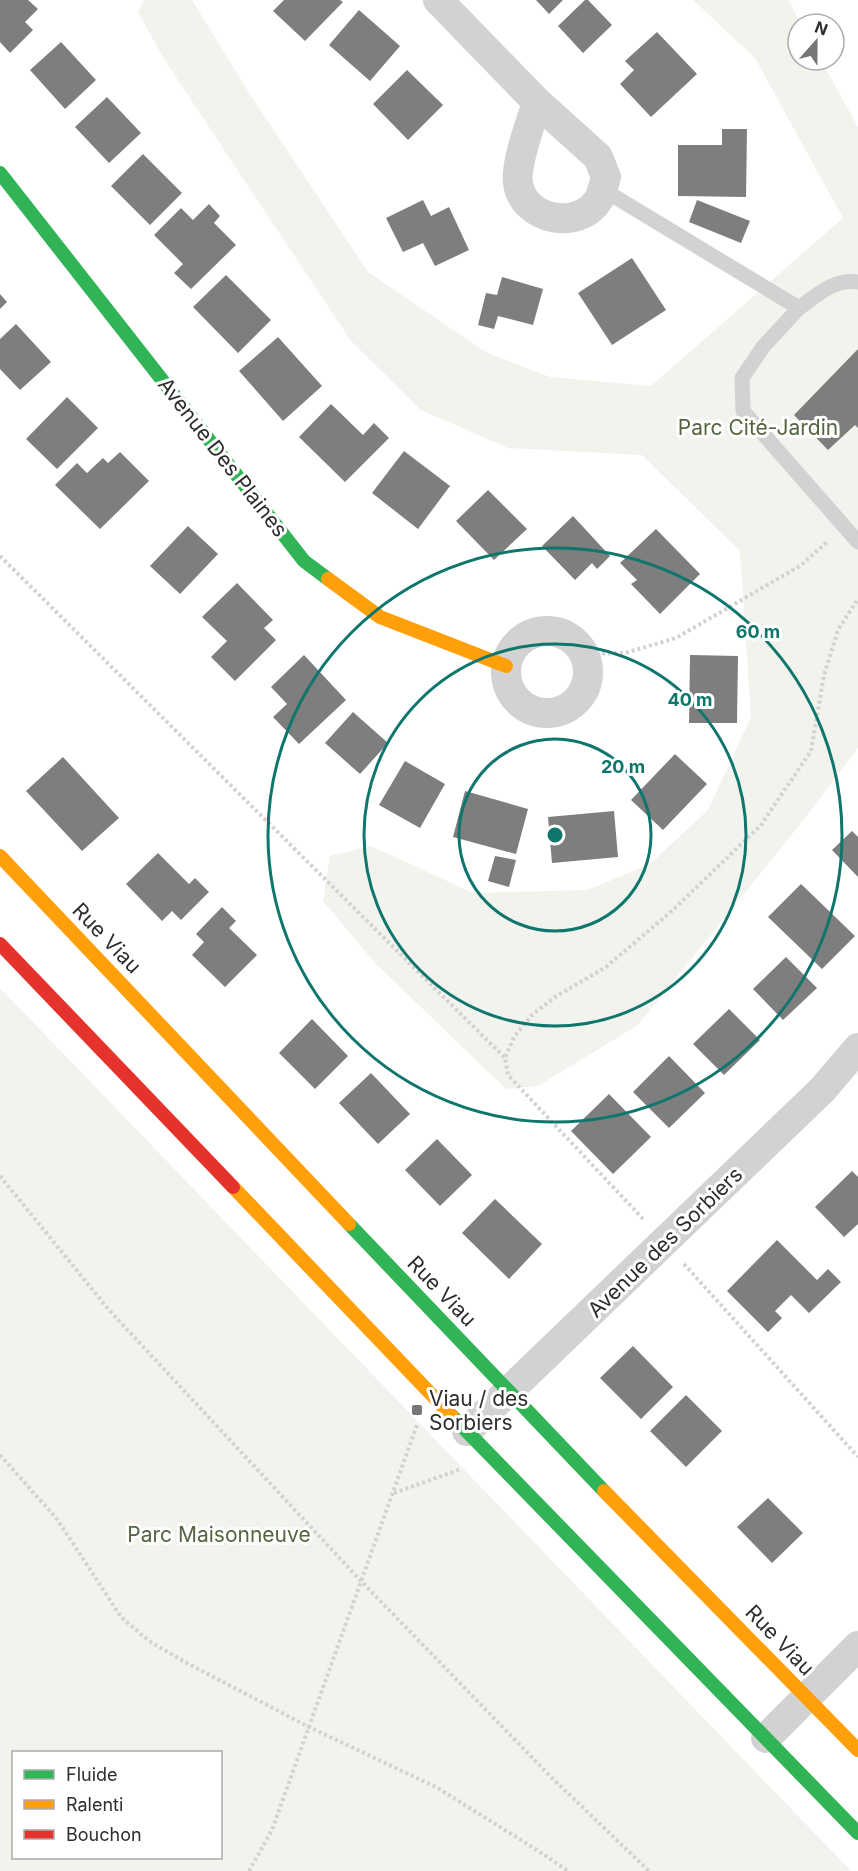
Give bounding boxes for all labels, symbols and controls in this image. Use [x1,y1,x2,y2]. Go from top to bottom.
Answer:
north arrow [786,12,846,72]
text: N [812,16,831,40]
street label: Avenue Des Plaines [153,372,293,542]
park label: Parc Cité-Jardin [678,415,838,440]
text: 60 m [736,621,780,642]
text: 40 m [668,689,713,710]
text: 20 m [601,756,645,777]
centre of rings [545,825,565,845]
street label: Rue Viau [67,898,147,978]
street label: Avenue des Sorbiers [582,1162,748,1322]
street label: Rue Viau [402,1251,482,1331]
place label: Viau / des Sorbiers [429,1386,528,1435]
marker: Viau / des Sorbiers [410,1403,424,1417]
park label: Parc Maisonneuve [127,1522,311,1547]
street label: Rue Viau [740,1600,820,1680]
legend [12,1751,222,1859]
text: Fluide [66,1764,118,1785]
text: Ralenti [66,1794,123,1815]
text: Bouchon [66,1824,142,1845]

